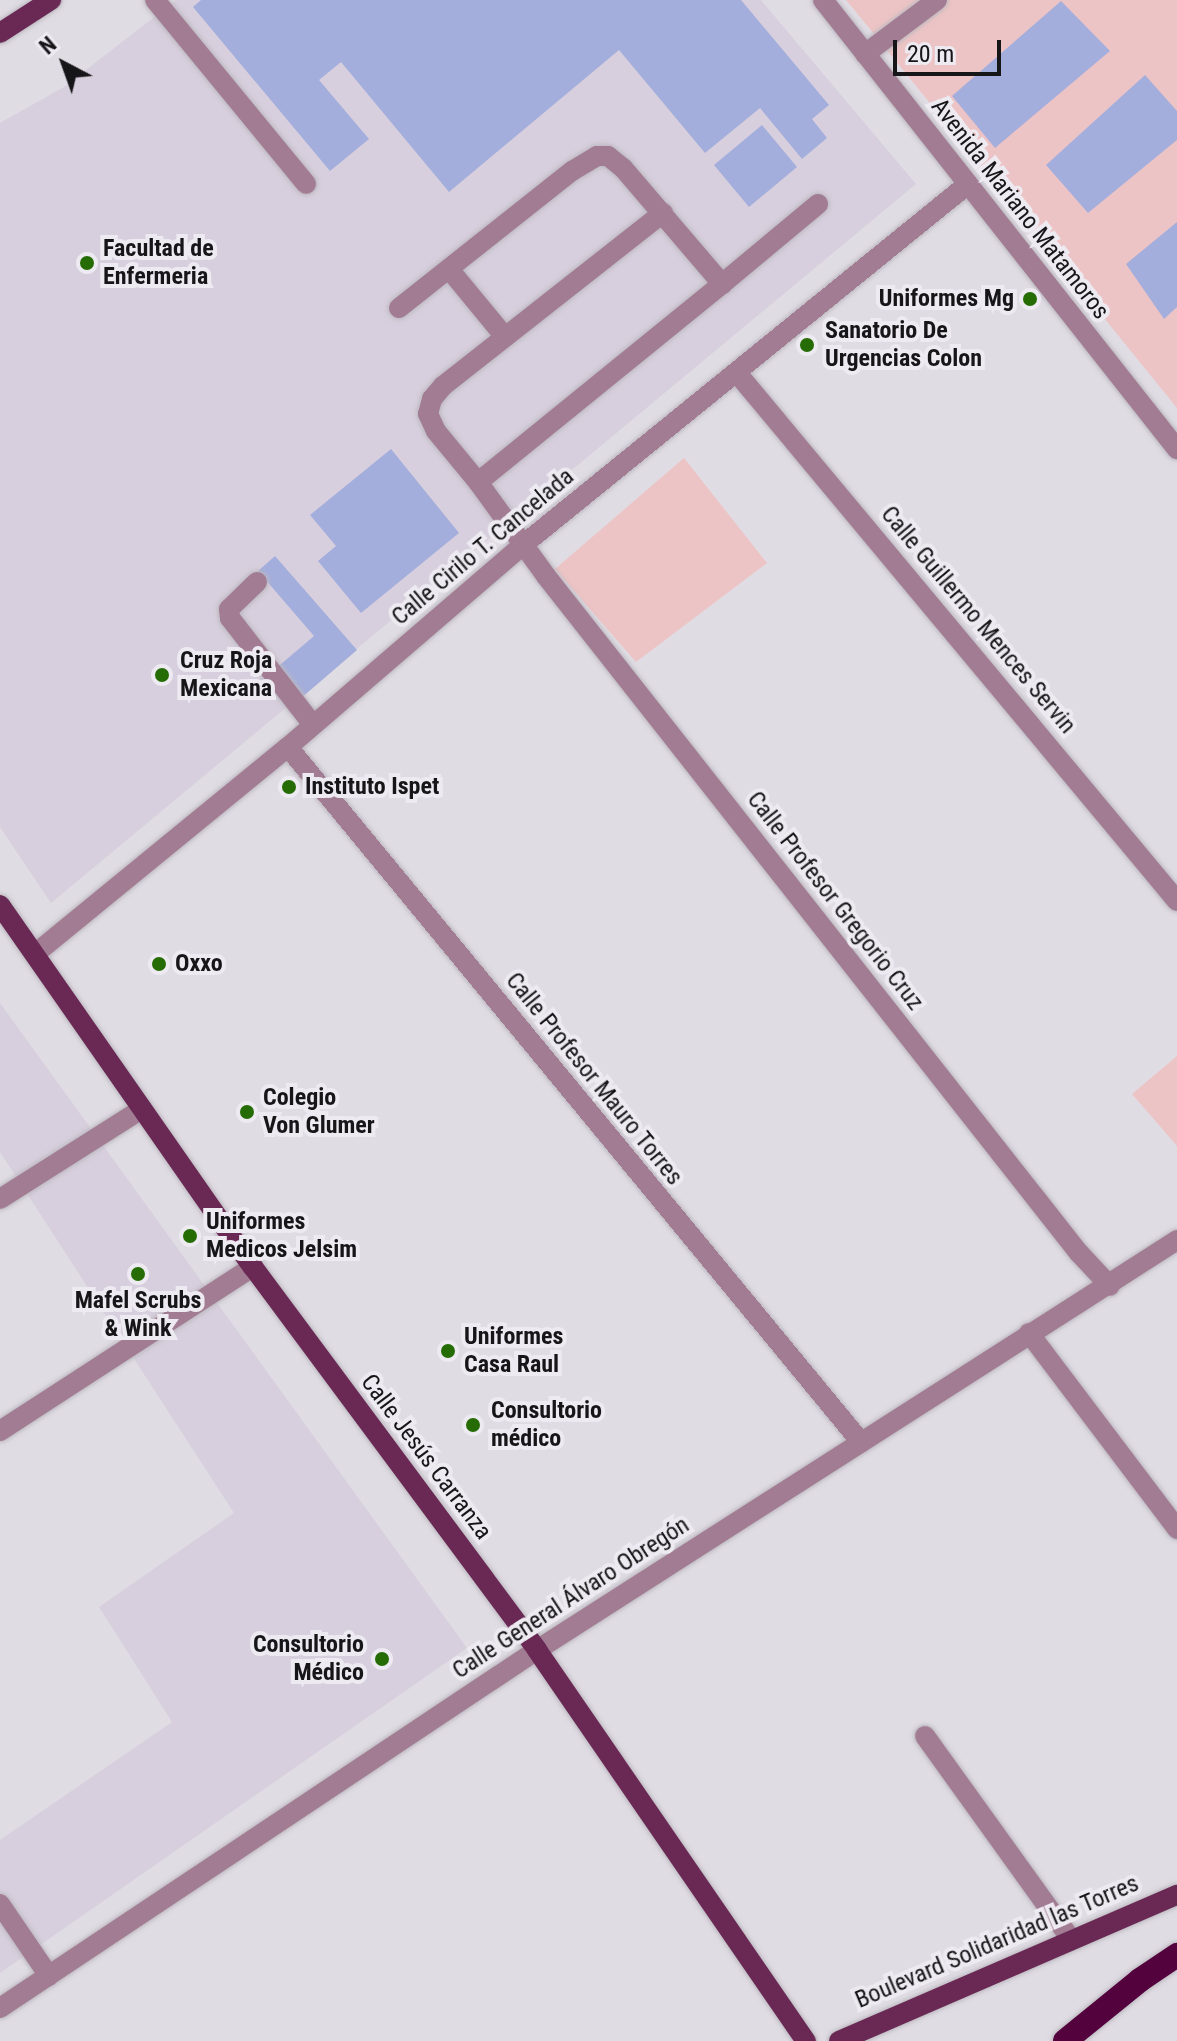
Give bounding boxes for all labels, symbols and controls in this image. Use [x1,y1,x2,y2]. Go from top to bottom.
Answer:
north arrow [24,24,104,104]
scale bar [897,24,1005,74]
text: N [35,32,61,59]
text: 20 m [907,40,954,68]
street label: Avenida Mariano Matamoros [925,93,1115,325]
place label: Facultad de Enfermeria [103,235,214,291]
marker: Facultad de Enfermeria [78,254,96,272]
place label: Uniformes Mg [879,285,1014,313]
marker: Uniformes Mg [1021,290,1039,308]
place label: Sanatorio De Urgencias Colon [825,317,982,373]
marker: Sanatorio De Urgencias Colon [796,334,818,356]
street label: Calle Cirilo T. Cancelada [386,462,580,632]
street label: Calle Guillermo Mences Servin [874,501,1082,739]
place label: Cruz Roja Mexicana [180,647,272,703]
marker: Cruz Roja Mexicana [151,664,173,686]
place label: Instituto Ispet [305,773,439,801]
marker: Instituto Ispet [280,778,298,796]
street label: Calle Profesor Gregorio Cruz [741,786,929,1016]
place label: Oxxo [175,950,223,978]
marker: Oxxo [150,955,168,973]
street label: Calle Profesor Mauro Torres [499,967,689,1191]
place label: Colegio Von Glumer [263,1084,375,1140]
marker: Colegio Von Glumer [238,1103,256,1121]
place label: Uniformes Medicos Jelsim [206,1208,357,1264]
marker: Uniformes Medicos Jelsim [181,1227,199,1245]
marker: Mafel Scrubs & Wink [129,1265,147,1283]
place label: Mafel Scrubs & Wink [75,1287,201,1343]
place label: Uniformes Casa Raul [464,1323,563,1379]
marker: Uniformes Casa Raul [439,1342,457,1360]
street label: Calle Jesús Carranza [355,1369,497,1545]
place label: Consultorio médico [491,1397,602,1453]
marker: Consultorio médico [462,1414,484,1436]
street label: Calle General Álvaro Obregón [447,1511,695,1685]
place label: Consultorio Médico [253,1631,364,1687]
marker: Consultorio Médico [371,1648,393,1670]
street label: Boulevard Solidaridad las Torres [851,1869,1143,2015]

